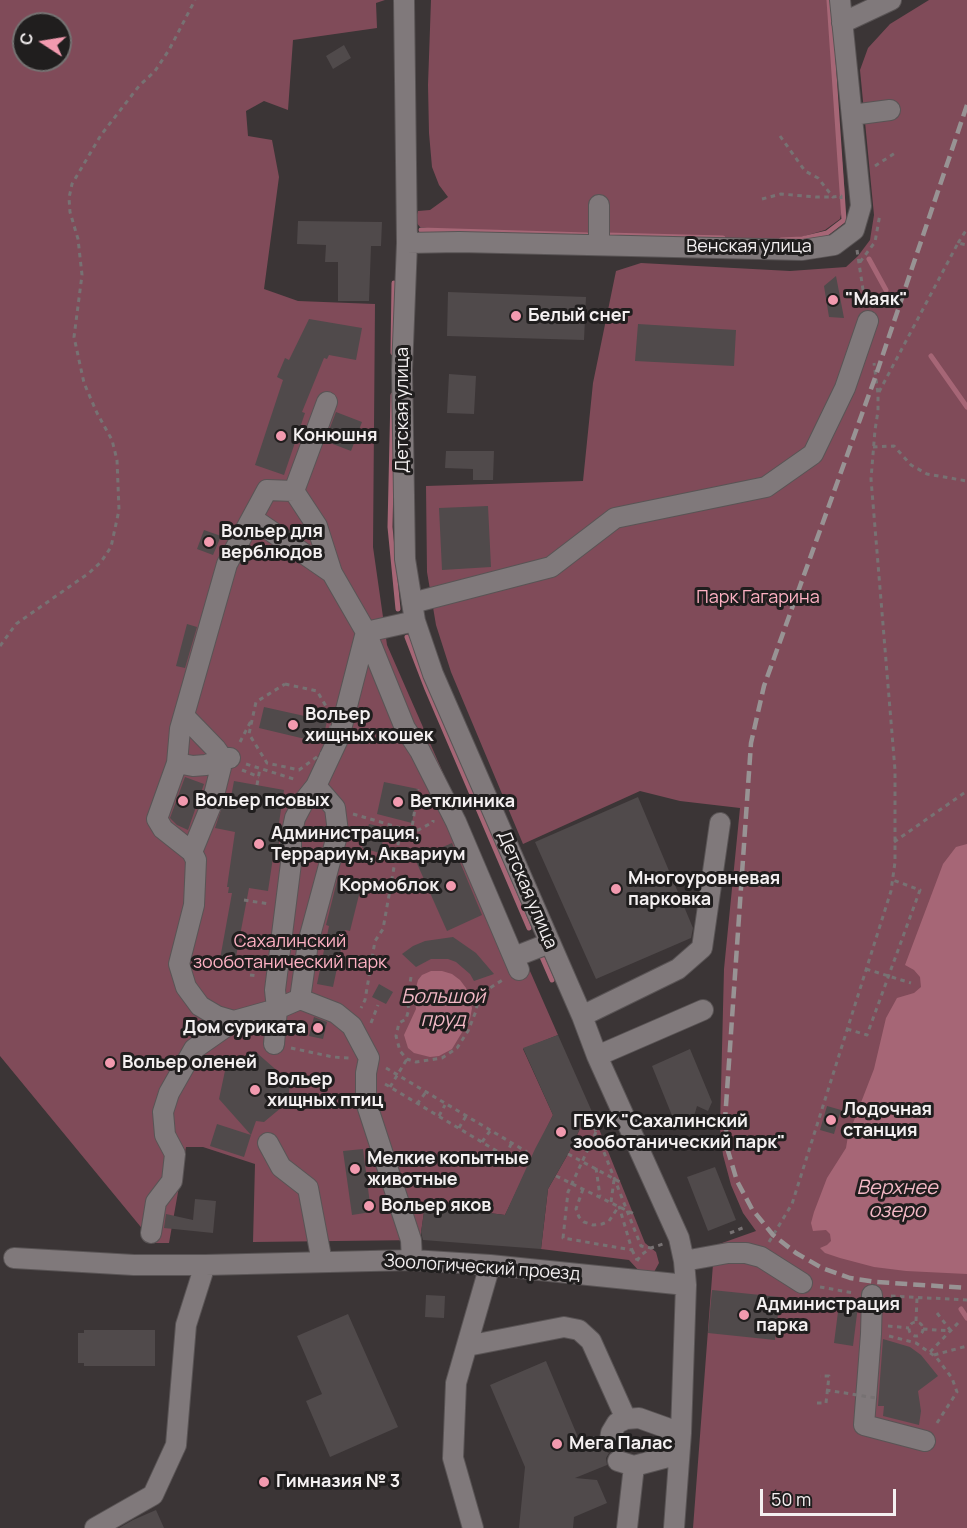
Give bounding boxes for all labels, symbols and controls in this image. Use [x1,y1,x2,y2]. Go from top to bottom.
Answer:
north arrow [12,12,72,72]
text: С [14,31,38,47]
street label: Венская улица [686,236,812,258]
place label: "Маяк" [845,289,908,311]
marker: "Маяк" [826,293,840,307]
place label: Белый снег [528,305,630,327]
marker: Белый снег [509,309,523,323]
street label: Детская улица [392,347,414,473]
place label: Конюшня [293,425,378,447]
marker: Конюшня [274,429,288,443]
place label: Вольер для верблюдов [221,521,323,564]
marker: Вольер для верблюдов [202,535,216,549]
park label: Парк Гагарина [696,587,820,609]
place label: Вольер хищных кошек [305,704,433,746]
marker: Вольер хищных кошек [286,718,300,732]
place label: Вольер псовых [195,790,330,812]
place label: Ветклиника [410,791,515,813]
marker: Вольер псовых [176,794,190,808]
marker: Ветклиника [391,795,405,809]
place label: Администрация, Террариум, Аквариум [271,823,466,866]
street label: Детская улица [492,828,562,952]
marker: Администрация, Террариум, Аквариум [252,837,266,851]
place label: Многоуровневая парковка [628,868,780,910]
place label: Кормоблок [339,875,439,897]
marker: Кормоблок [444,879,458,893]
marker: Многоуровневая парковка [609,882,623,896]
park label: Сахалинский зооботанический парк [193,931,387,974]
water label: Большой пруд [401,985,485,1032]
place label: Дом суриката [183,1017,306,1039]
marker: Дом суриката [311,1021,325,1035]
place label: Вольер оленей [122,1052,257,1074]
marker: Вольер оленей [103,1056,117,1070]
place label: Вольер хищных птиц [267,1069,383,1112]
marker: Вольер хищных птиц [248,1083,262,1097]
place label: Лодочная станция [843,1099,932,1142]
place label: ГБУК "Сахалинский зооботанический парк" [573,1111,785,1154]
marker: Лодочная станция [824,1113,838,1127]
marker: ГБУК "Сахалинский зооботанический парк" [554,1125,568,1139]
place label: Мелкие копытные животные [367,1148,529,1190]
marker: Мелкие копытные животные [348,1162,362,1176]
water label: Верхнее озеро [856,1176,938,1223]
place label: Вольер яков [381,1195,491,1217]
marker: Вольер яков [362,1199,376,1213]
street label: Зоологический проезд [383,1250,581,1286]
place label: Администрация парка [756,1294,900,1336]
marker: Администрация парка [737,1308,751,1322]
place label: Мега Палас [569,1433,673,1455]
marker: Мега Палас [550,1437,564,1451]
place label: Гимназия № 3 [276,1471,400,1493]
marker: Гимназия № 3 [257,1475,271,1489]
scale bar [763,1477,900,1515]
text: 50 m [771,1487,811,1511]

